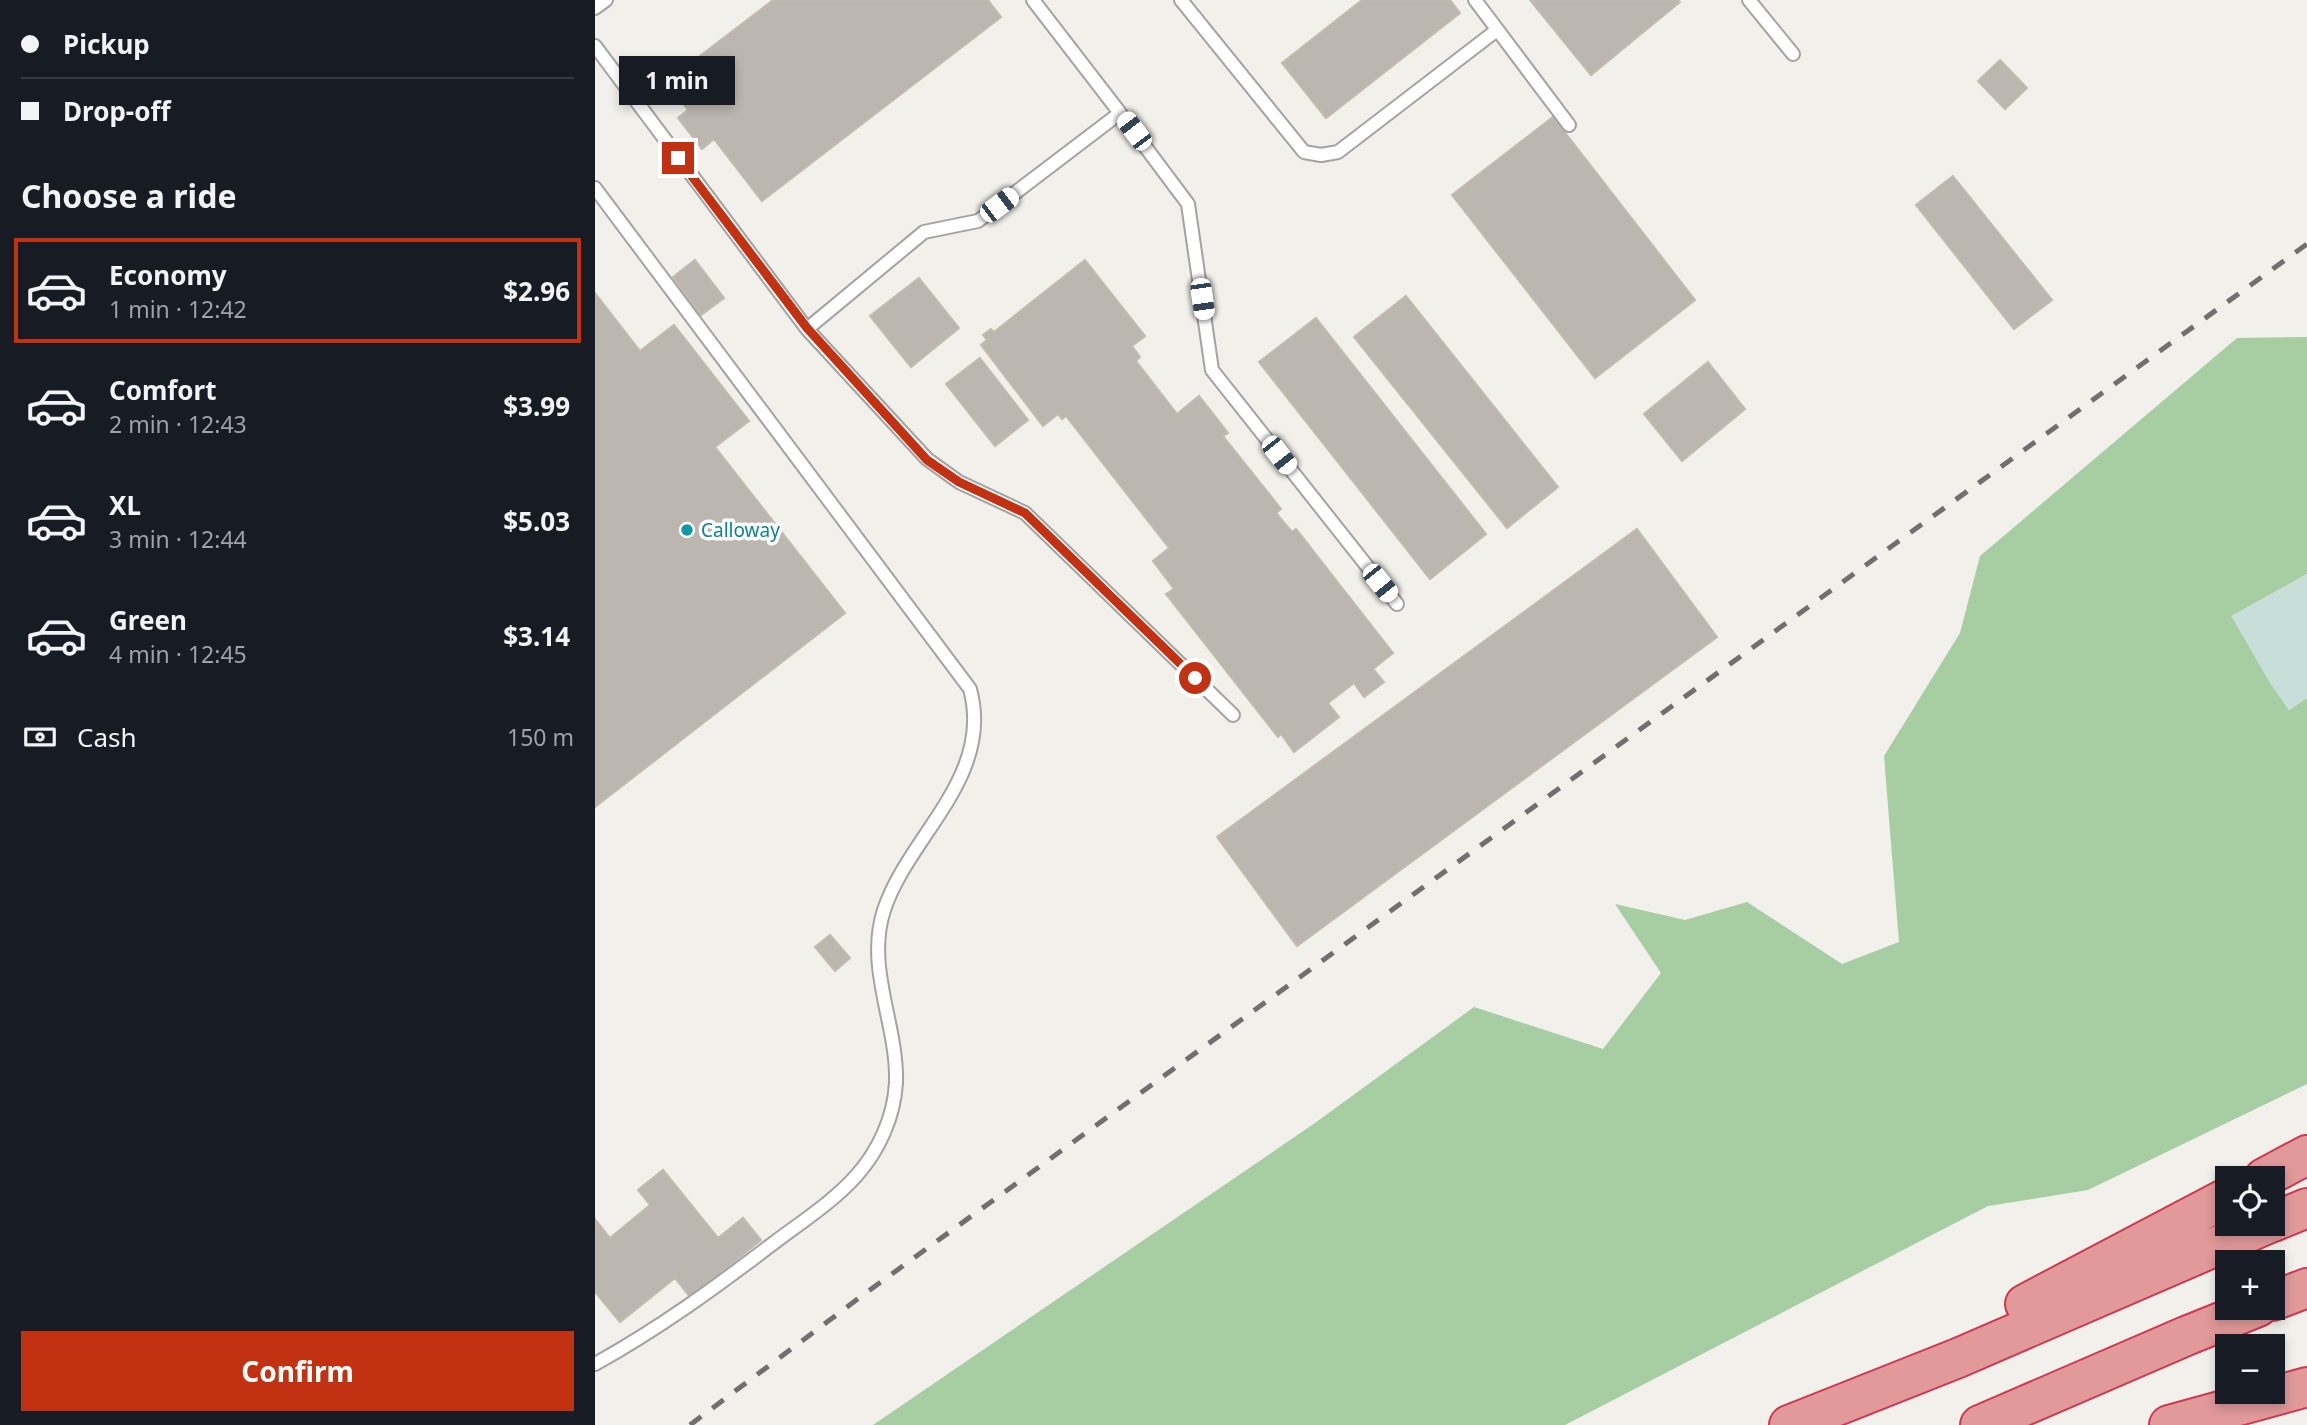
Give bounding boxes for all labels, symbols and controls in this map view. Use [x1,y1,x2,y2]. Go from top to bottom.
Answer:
text: Pickup [63,26,150,62]
callout: 1 min [620,57,736,106]
text: 1 min [645,64,709,96]
text: Drop-off [63,93,170,129]
car [1113,108,1156,154]
route end [662,142,694,174]
text: Choose a ride [21,174,237,217]
car [976,184,1023,226]
text: Economy [109,257,227,293]
icon: car [25,259,88,322]
text: $2.96 [503,273,570,309]
car [1189,277,1216,321]
text: 1 min · 12:42 [109,293,247,325]
text: Comfort [109,372,217,408]
icon: car [25,374,88,437]
text: $3.99 [503,388,570,424]
text: 2 min · 12:43 [109,408,247,440]
car [1258,432,1301,478]
text: XL [109,487,141,523]
icon: car [25,489,88,552]
text: $5.03 [503,503,570,539]
place label: Calloway [701,517,780,543]
marker: Calloway [679,522,695,538]
text: 3 min · 12:44 [109,523,247,555]
car [1359,560,1402,606]
text: Green [109,602,187,638]
icon: car [25,604,88,667]
text: $3.14 [503,618,570,654]
text: 4 min · 12:45 [109,638,247,670]
route start [1179,662,1211,694]
icon: cash [21,718,59,756]
text: Cash [77,719,137,755]
text: 150 m [507,721,574,753]
map controls [2215,1166,2285,1404]
button: locate [2215,1166,2285,1236]
button: + [2215,1250,2285,1320]
button: Confirm [21,1331,574,1411]
button: − [2215,1334,2285,1404]

